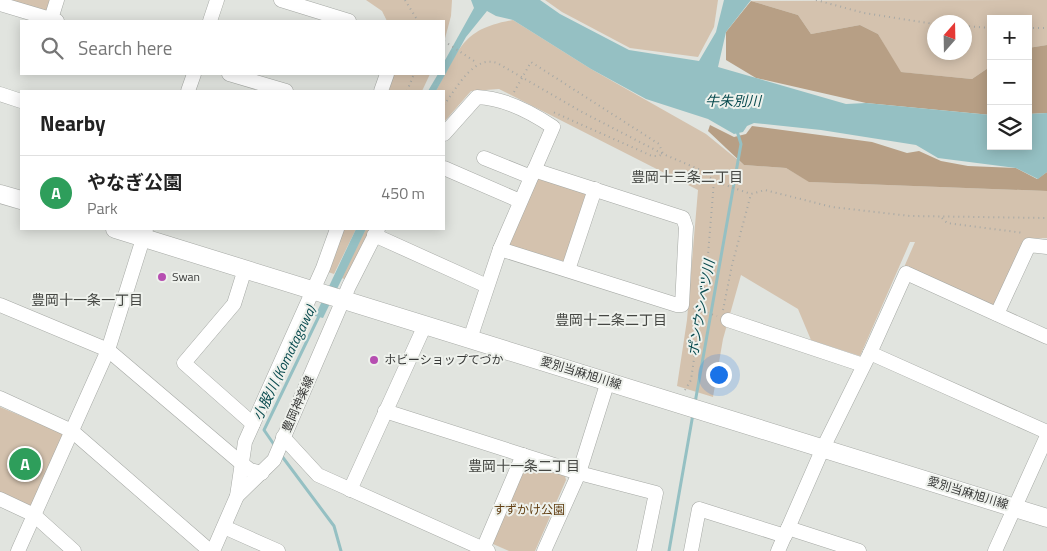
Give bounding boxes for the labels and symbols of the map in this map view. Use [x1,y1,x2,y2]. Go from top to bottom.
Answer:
north arrow [927,15,972,60]
water label: 牛朱別川 [705,90,763,111]
district label: 豊岡十三条二丁目 [631,166,743,187]
water label: ポンウシベツ川 [682,256,720,358]
place label: Swan [172,267,200,286]
marker: Swan [156,271,168,283]
district label: 豊岡十一条一丁目 [31,289,143,310]
water label: 小股川 (Komatagawa) [247,300,321,424]
district label: 豊岡十二条二丁目 [555,309,667,330]
place label: ホビーショップてづか [384,350,504,369]
street label: 愛別当麻旭川線 [538,351,624,394]
marker: ホビーショップてづか [368,354,380,366]
your location [706,362,732,388]
street label: 豊岡神楽線 [277,373,318,435]
pin: A [9,445,41,483]
district label: 豊岡十一条二丁目 [468,455,580,476]
street label: 愛別当麻旭川線 [925,471,1011,514]
park label: すずかけ公園 [493,500,565,519]

